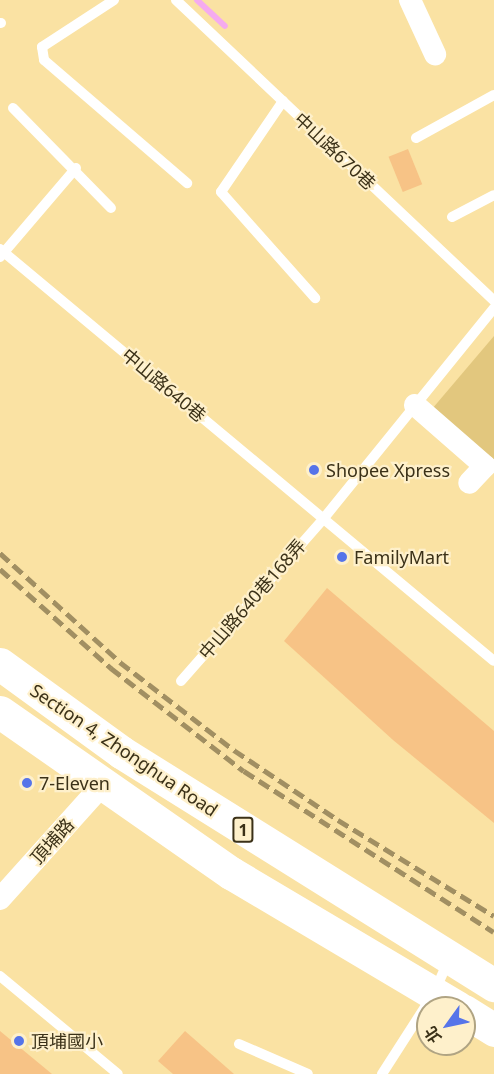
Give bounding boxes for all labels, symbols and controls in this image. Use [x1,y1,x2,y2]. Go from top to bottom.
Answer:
street label: 中山路670巷 [290,108,380,194]
street label: 中山路640巷 [118,344,210,426]
place label: Shopee Xpress [326,459,450,481]
marker: Shopee Xpress [307,463,321,477]
street label: 中山路640巷168弄 [194,535,310,663]
place label: FamilyMart [354,546,449,568]
marker: FamilyMart [335,550,349,564]
street label: Section 4, Zhonghua Road [26,679,222,821]
place label: 7-Eleven [39,772,110,794]
marker: 7-Eleven [20,776,34,790]
street label: 頂埔路 [26,814,78,868]
road number: 1 [231,817,255,843]
north arrow [416,996,476,1056]
text: 北 [419,1022,446,1047]
place label: 頂埔國小 [31,1030,103,1052]
marker: 頂埔國小 [12,1034,26,1048]

